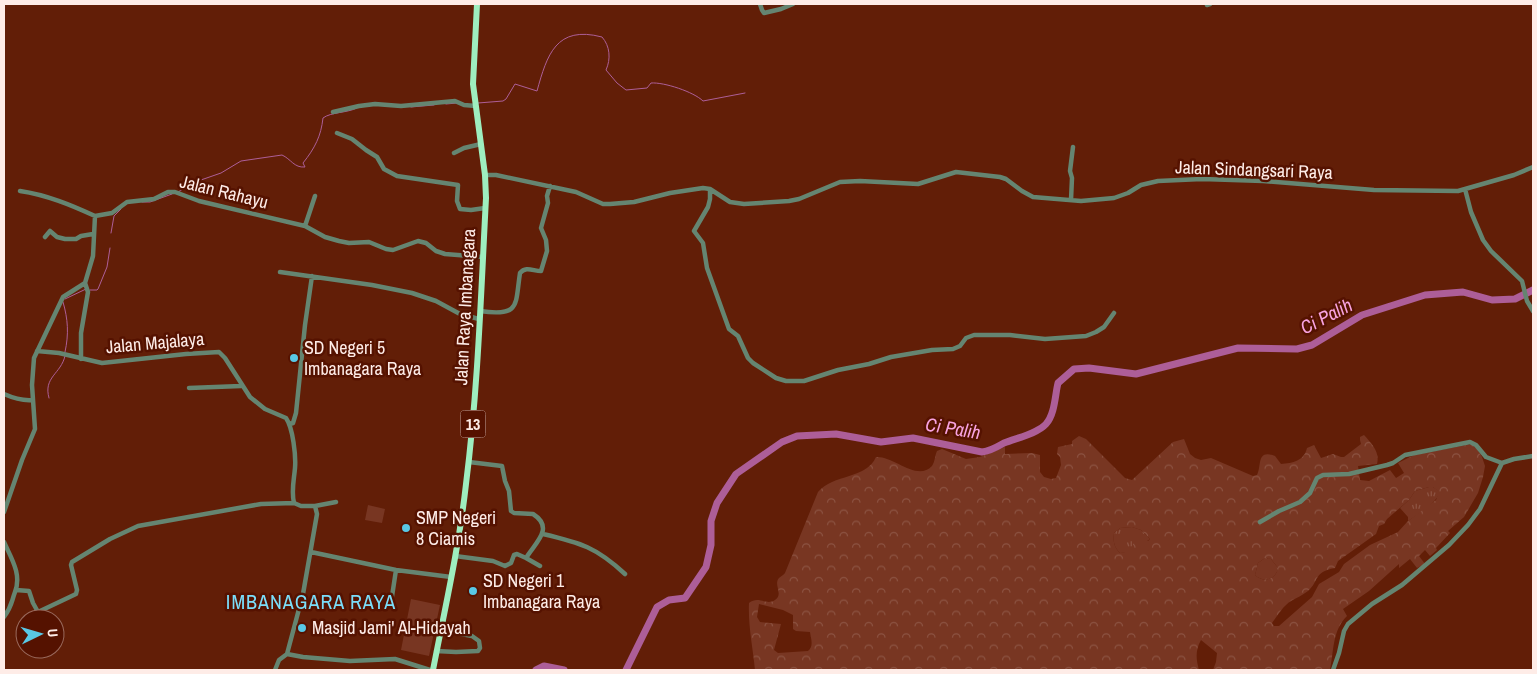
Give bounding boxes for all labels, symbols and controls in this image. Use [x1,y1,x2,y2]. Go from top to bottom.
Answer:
street label: Jalan Sindangsari Raya [1175,154,1333,185]
street label: Jalan Rahayu [177,168,271,215]
street label: Jalan Raya Imbanagara [448,228,481,386]
water label: Ci Palih [1295,292,1357,340]
street label: Jalan Majalaya [105,326,205,359]
place label: SD Negeri 5 Imbanagara Raya [304,335,421,381]
marker: SD Negeri 5 Imbanagara Raya [288,352,300,364]
road number: 13 [460,410,486,438]
water label: Ci Palih [924,411,982,445]
place label: SMP Negeri 8 Ciamis [416,505,496,551]
marker: SMP Negeri 8 Ciamis [400,522,412,534]
place label: SD Negeri 1 Imbanagara Raya [483,568,600,614]
marker: SD Negeri 1 Imbanagara Raya [467,585,479,597]
district label: IMBANAGARA RAYA [226,588,396,615]
north arrow [15,609,65,659]
place label: Masjid Jami' Al-Hidayah [312,615,471,640]
marker: Masjid Jami' Al-Hidayah [296,622,308,634]
text: U [44,628,62,638]

